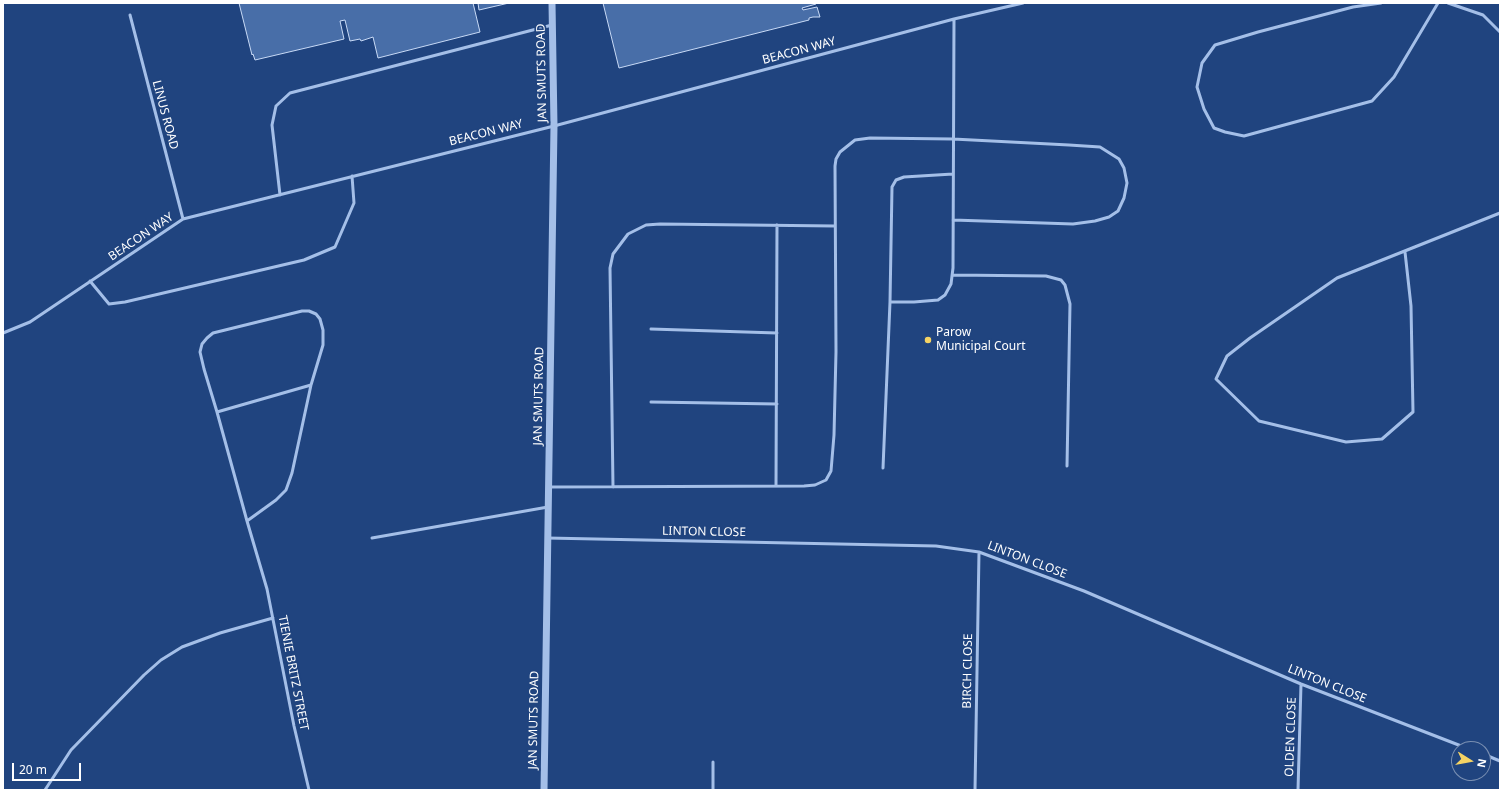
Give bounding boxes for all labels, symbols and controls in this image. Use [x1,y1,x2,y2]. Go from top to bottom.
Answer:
street label: JAN SMUTS ROAD [534,23,550,123]
street label: BEACON WAY [761,34,837,68]
street label: LINUS ROAD [149,79,181,151]
street label: BEACON WAY [448,117,524,149]
street label: BEACON WAY [106,210,176,264]
place label: Parow Municipal Court [936,326,1026,354]
marker: Parow Municipal Court [923,335,933,345]
street label: JAN SMUTS ROAD [531,346,547,446]
street label: LINTON CLOSE [662,524,746,540]
street label: LINTON CLOSE [985,538,1069,582]
street label: TIENIE BRITZ STREET [275,614,311,732]
street label: BIRCH CLOSE [960,633,976,709]
street label: LINTON CLOSE [1285,662,1369,706]
street label: JAN SMUTS ROAD [526,670,542,770]
street label: OLDEN CLOSE [1282,697,1300,777]
north arrow [1451,741,1491,781]
scale bar [14,755,83,781]
text: N [1474,757,1491,769]
text: 20 m [19,761,47,778]

